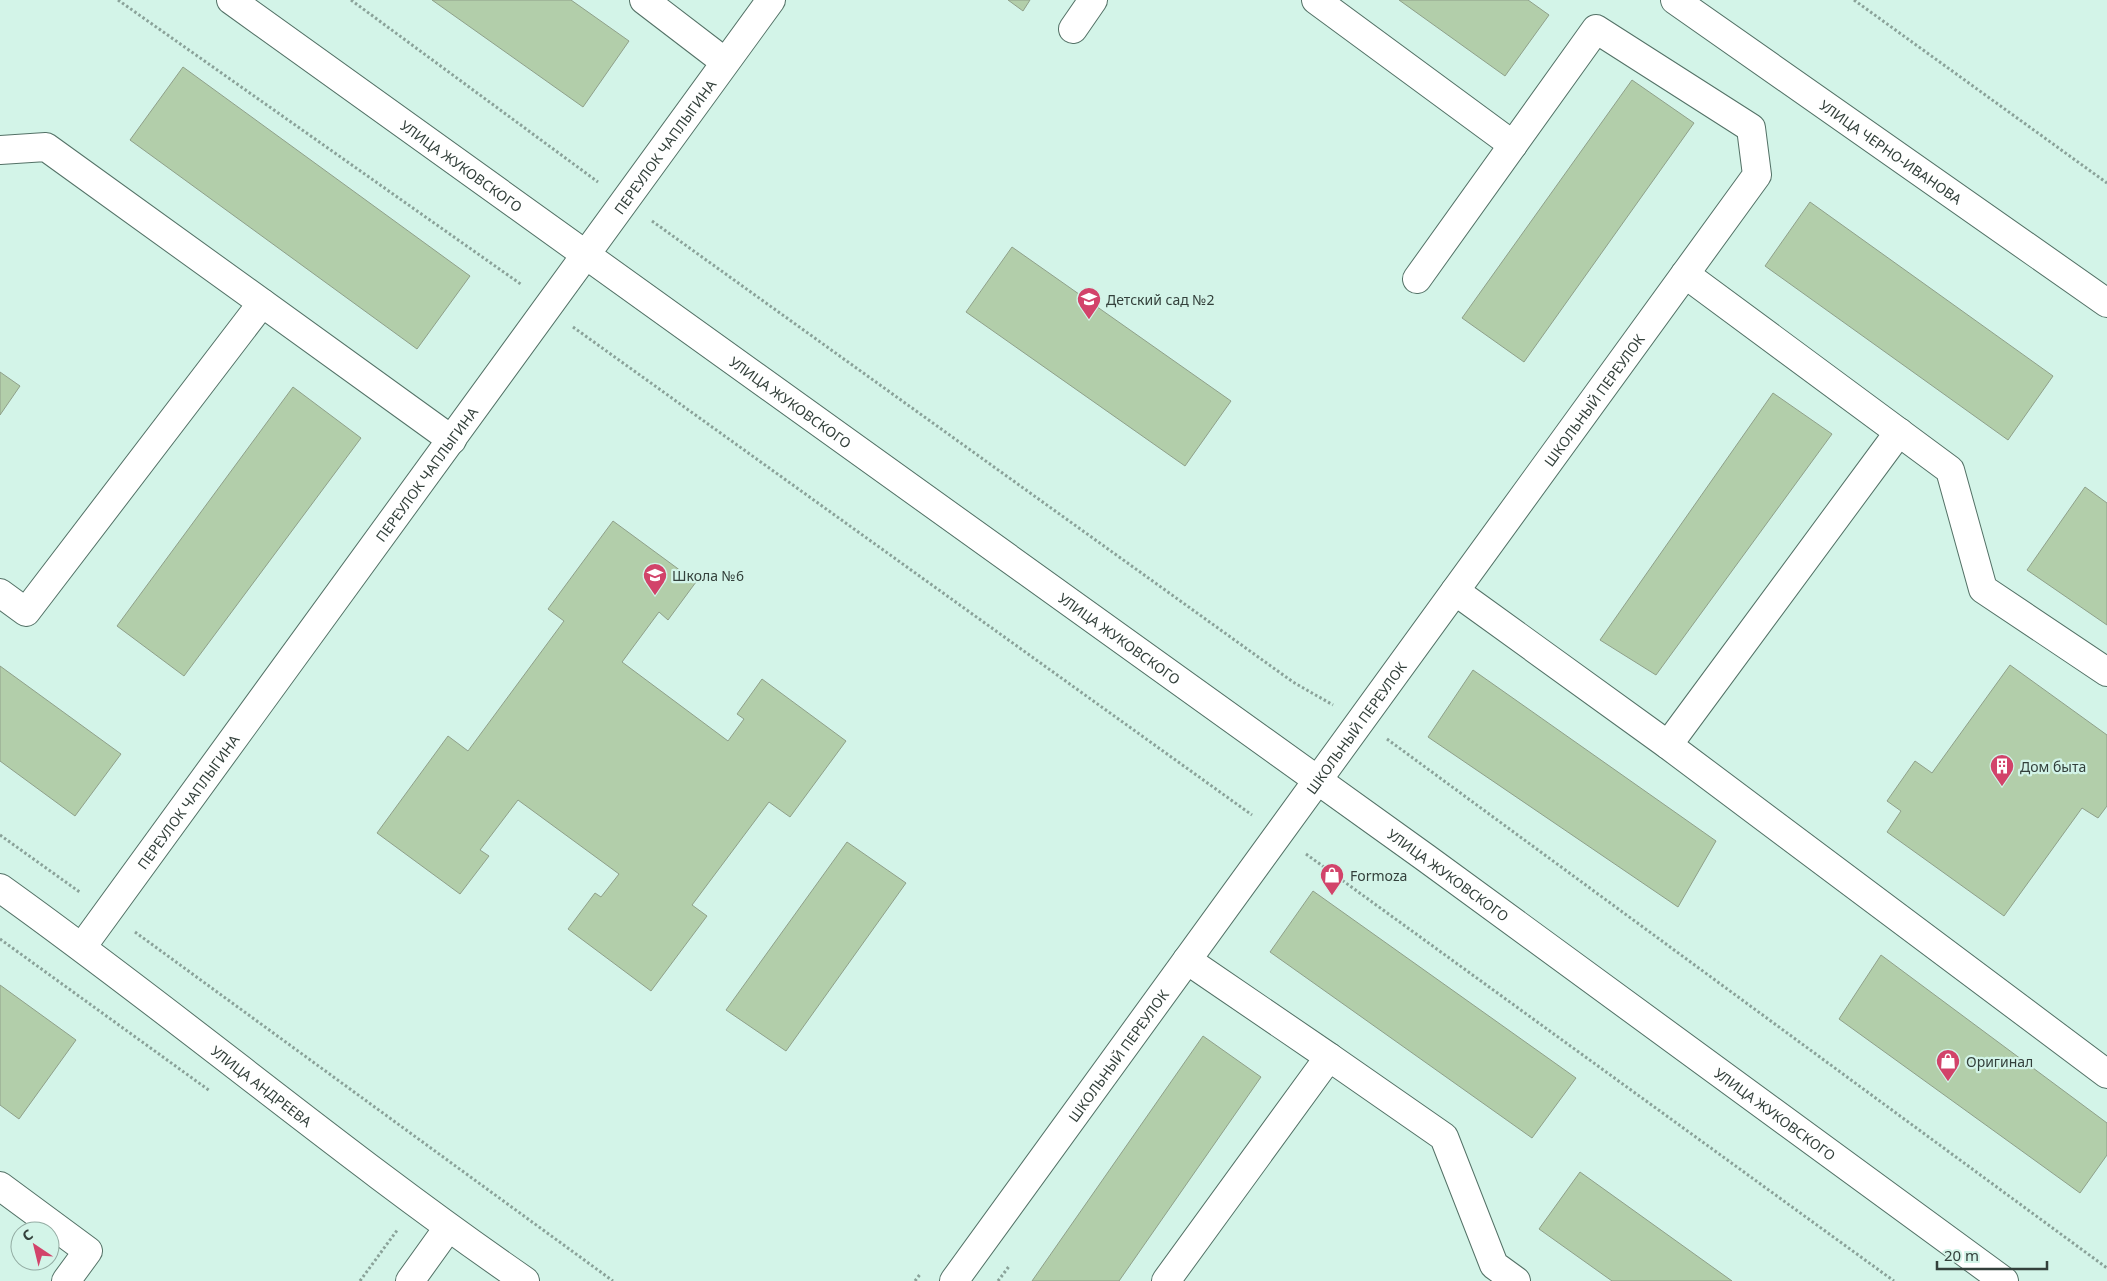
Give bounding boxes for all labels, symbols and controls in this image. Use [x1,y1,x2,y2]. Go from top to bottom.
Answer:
street label: ПЕРЕУЛОК ЧАПЛЫГИНА [609,75,720,218]
street label: УЛИЦА ЧЕРНО-ИВАНОВА [1816,95,1966,208]
street label: УЛИЦА ЖУКОВСКОГО [397,115,526,216]
school or university icon: Детский сад №2 [1076,286,1102,320]
place label: Детский сад №2 [1106,290,1215,309]
street label: ШКОЛЬНЫЙ ПЕРЕУЛОК [1539,330,1648,470]
street label: УЛИЦА ЖУКОВСКОГО [726,352,855,452]
street label: ПЕРЕУЛОК ЧАПЛЫГИНА [371,403,482,545]
school or university icon: Школа №6 [642,562,668,596]
place label: Школа №6 [672,566,744,585]
street label: УЛИЦА ЖУКОВСКОГО [1055,588,1184,688]
street label: ШКОЛЬНЫЙ ПЕРЕУЛОК [1301,657,1410,798]
street label: ПЕРЕУЛОК ЧАПЛЫГИНА [133,730,243,873]
building icon: Дом быта [1989,753,2015,787]
place label: Дом быта [2020,757,2086,776]
street label: УЛИЦА ЖУКОВСКОГО [1384,824,1513,925]
shop icon: Formoza [1319,862,1345,896]
place label: Formoza [1350,866,1407,885]
street label: ШКОЛЬНЫЙ ПЕРЕУЛОК [1063,985,1173,1125]
street label: УЛИЦА АНДРЕЕВА [208,1041,316,1131]
shop icon: Оригинал [1935,1048,1961,1082]
place label: Оригинал [1966,1052,2033,1071]
street label: УЛИЦА ЖУКОВСКОГО [1711,1063,1840,1164]
north arrow [10,1221,60,1271]
text: С [18,1225,36,1245]
scale bar [1937,1238,2047,1270]
text: 20 m [1944,1245,1979,1265]

